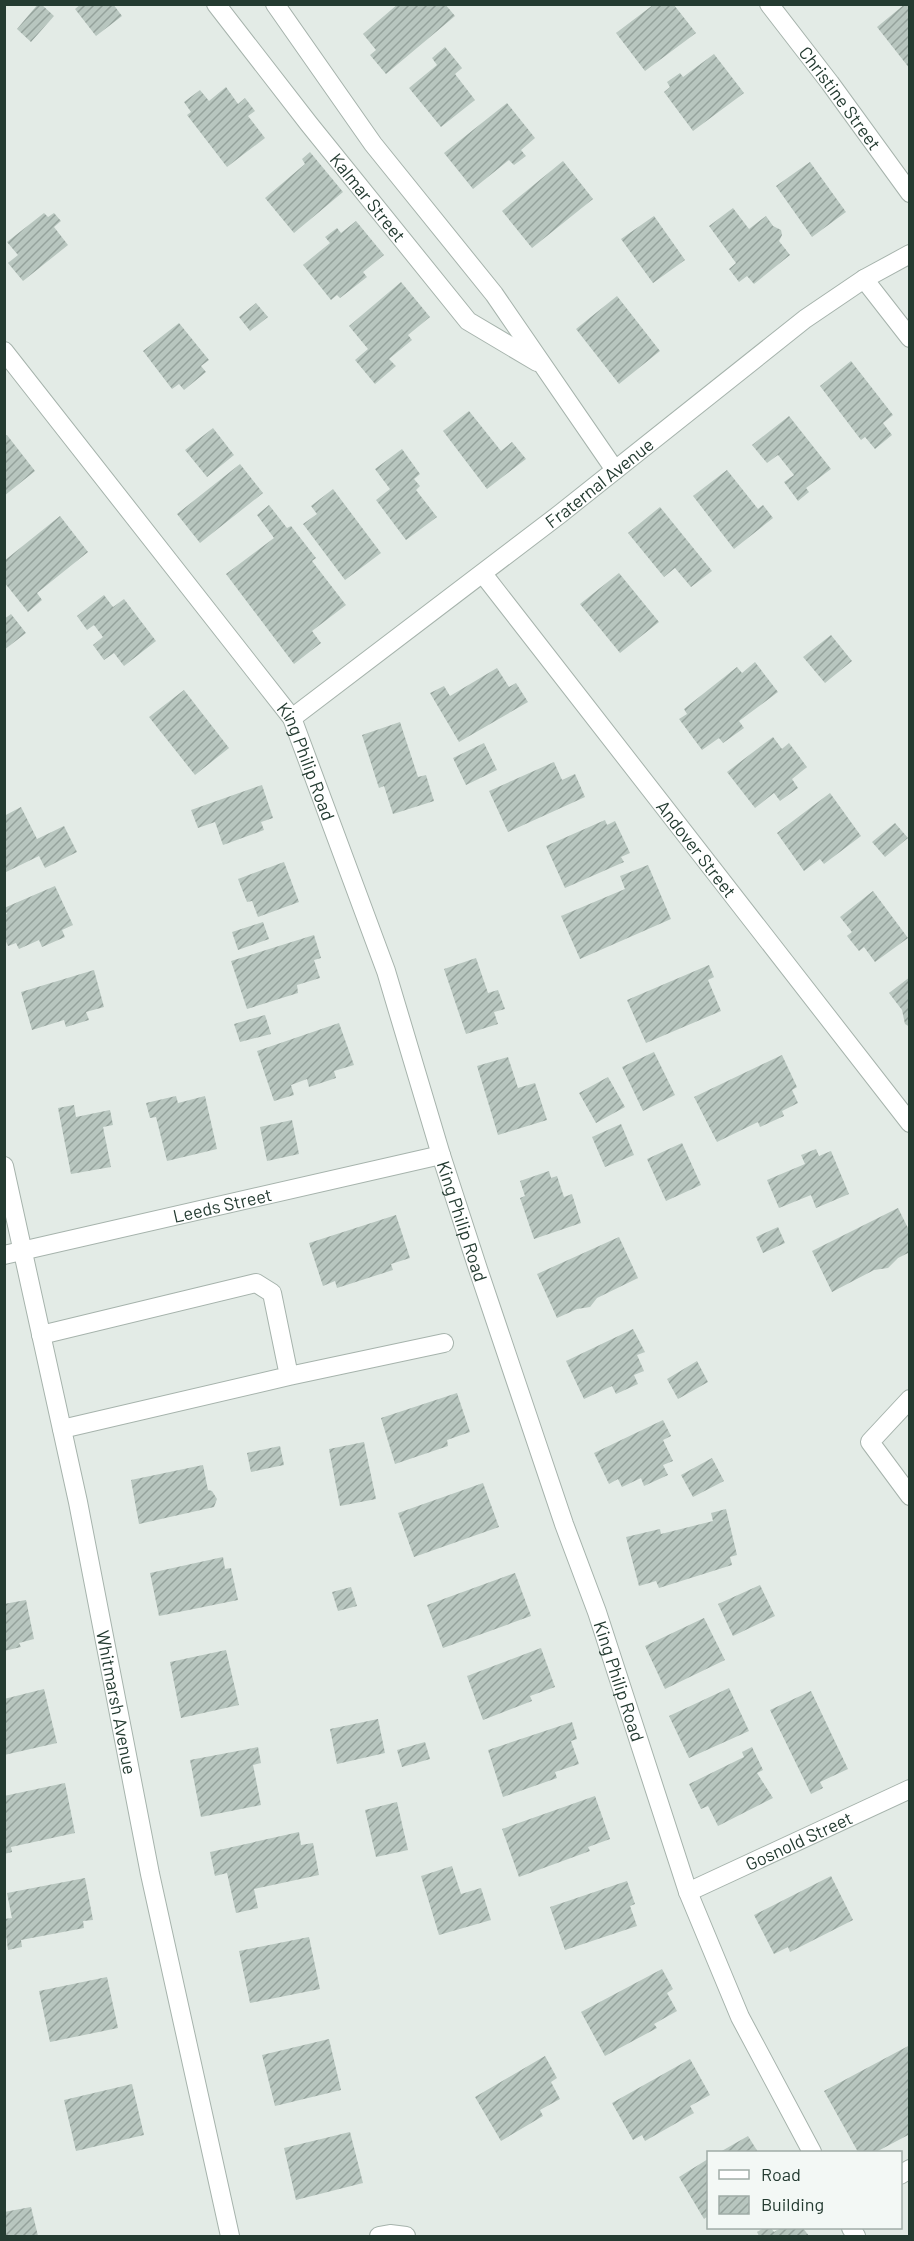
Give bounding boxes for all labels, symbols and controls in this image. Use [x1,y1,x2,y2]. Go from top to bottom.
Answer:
street label: Christine Street [795,42,886,154]
street label: Kalmar Street [326,148,411,246]
street label: Fraternal Avenue [541,433,658,532]
street label: King Philip Road [273,698,340,823]
street label: Andover Street [652,796,741,902]
street label: King Philip Road [433,1158,492,1284]
street label: Leeds Street [171,1183,274,1227]
street label: King Philip Road [590,1618,649,1744]
street label: Whitmarsh Avenue [92,1628,141,1776]
street label: Gosnold Street [742,1806,856,1875]
legend [707,2151,902,2229]
text: Road [761,2163,801,2185]
text: Building [761,2193,824,2215]

